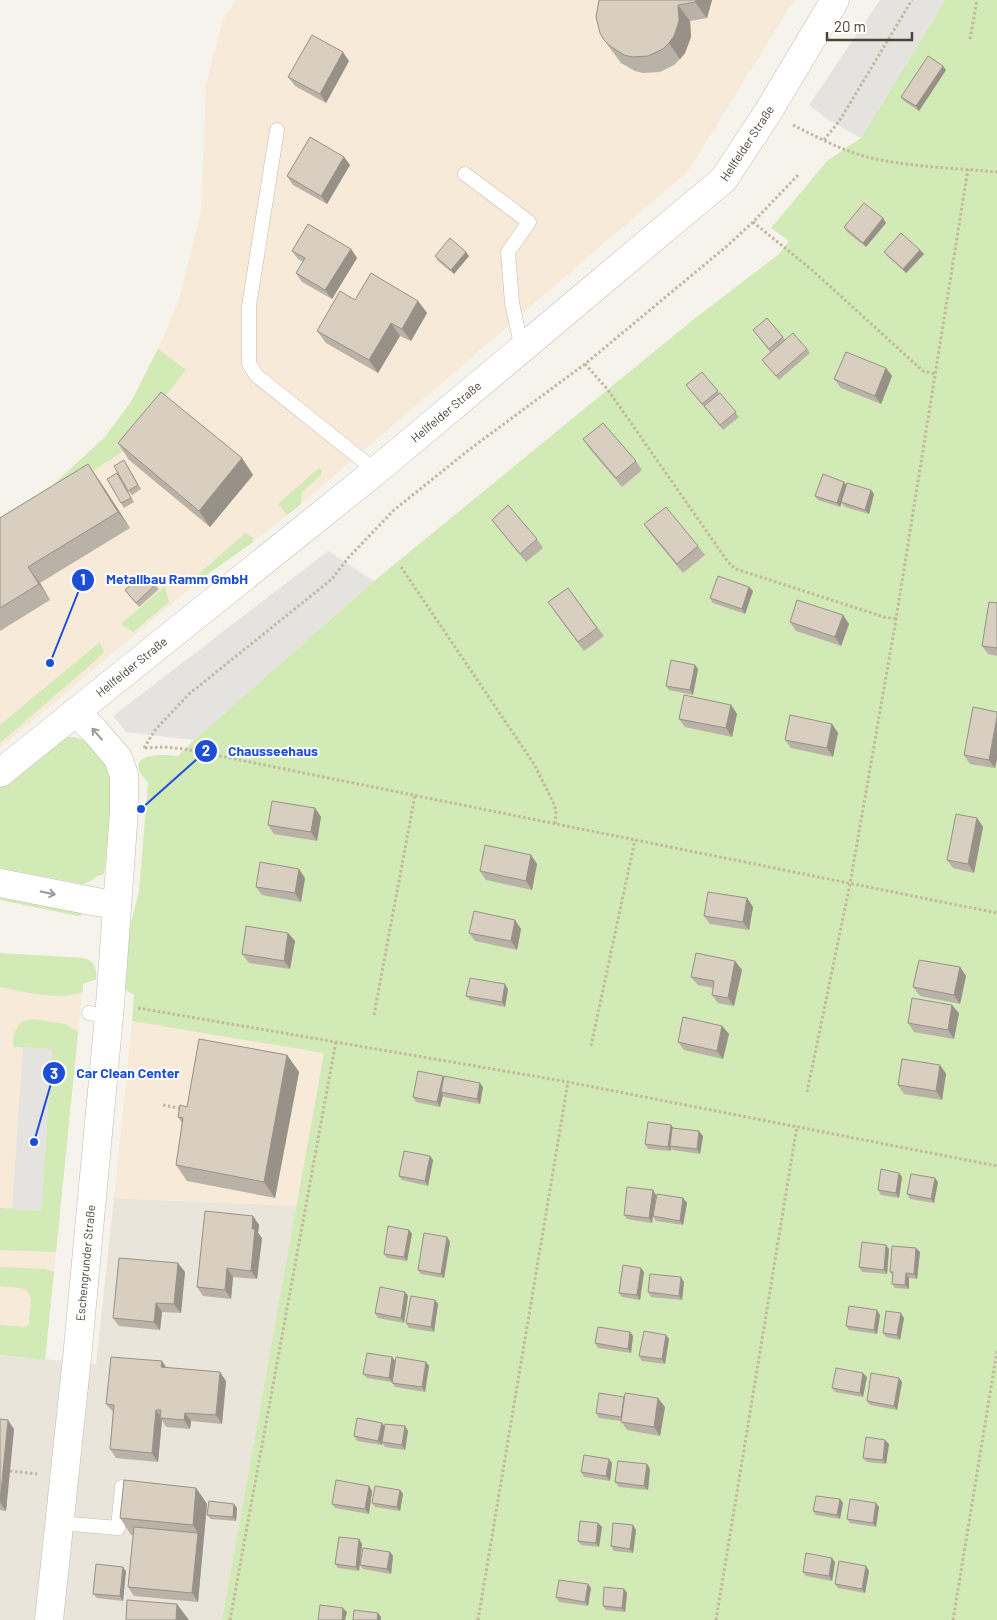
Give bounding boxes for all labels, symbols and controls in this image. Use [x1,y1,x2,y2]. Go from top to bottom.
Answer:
scale bar [827,10,912,42]
text: 20 m [834,17,866,35]
street label: Hellfelder Straße [717,103,776,183]
street label: Hellfelder Straße [408,378,484,445]
callout: Metallbau Ramm GmbH [71,565,258,594]
text: 1 [80,570,86,588]
text: Metallbau Ramm GmbH [106,570,248,587]
street label: Hellfelder Straße [93,634,170,699]
one-way arrow [92,728,103,741]
callout: Chausseehaus [193,736,329,765]
text: 2 [202,741,210,759]
text: Chausseehaus [228,742,318,759]
one-way arrow [39,889,55,898]
callout: Car Clean Center [41,1059,190,1088]
text: 3 [50,1064,58,1082]
text: Car Clean Center [76,1064,180,1081]
street label: Eschengrunder Straße [72,1204,97,1322]

